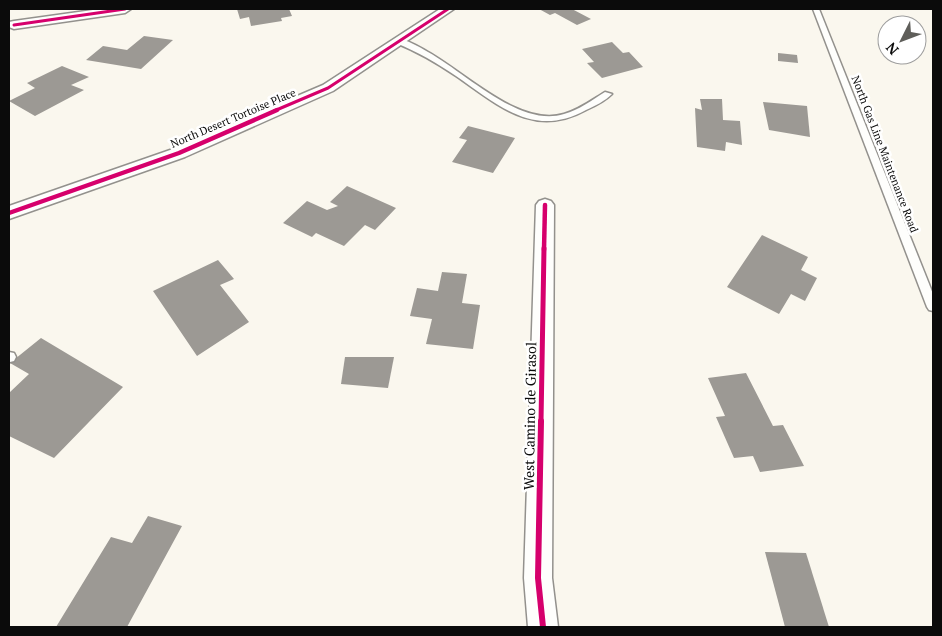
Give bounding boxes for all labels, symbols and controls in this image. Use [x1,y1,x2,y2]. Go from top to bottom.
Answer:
north arrow [877,15,927,65]
text: N [881,38,903,59]
street label: North Gas Line Maintenance Road [849,74,921,234]
street label: North Desert Tortoise Place [168,85,298,151]
street label: West Camino de Girasol [519,342,540,490]

